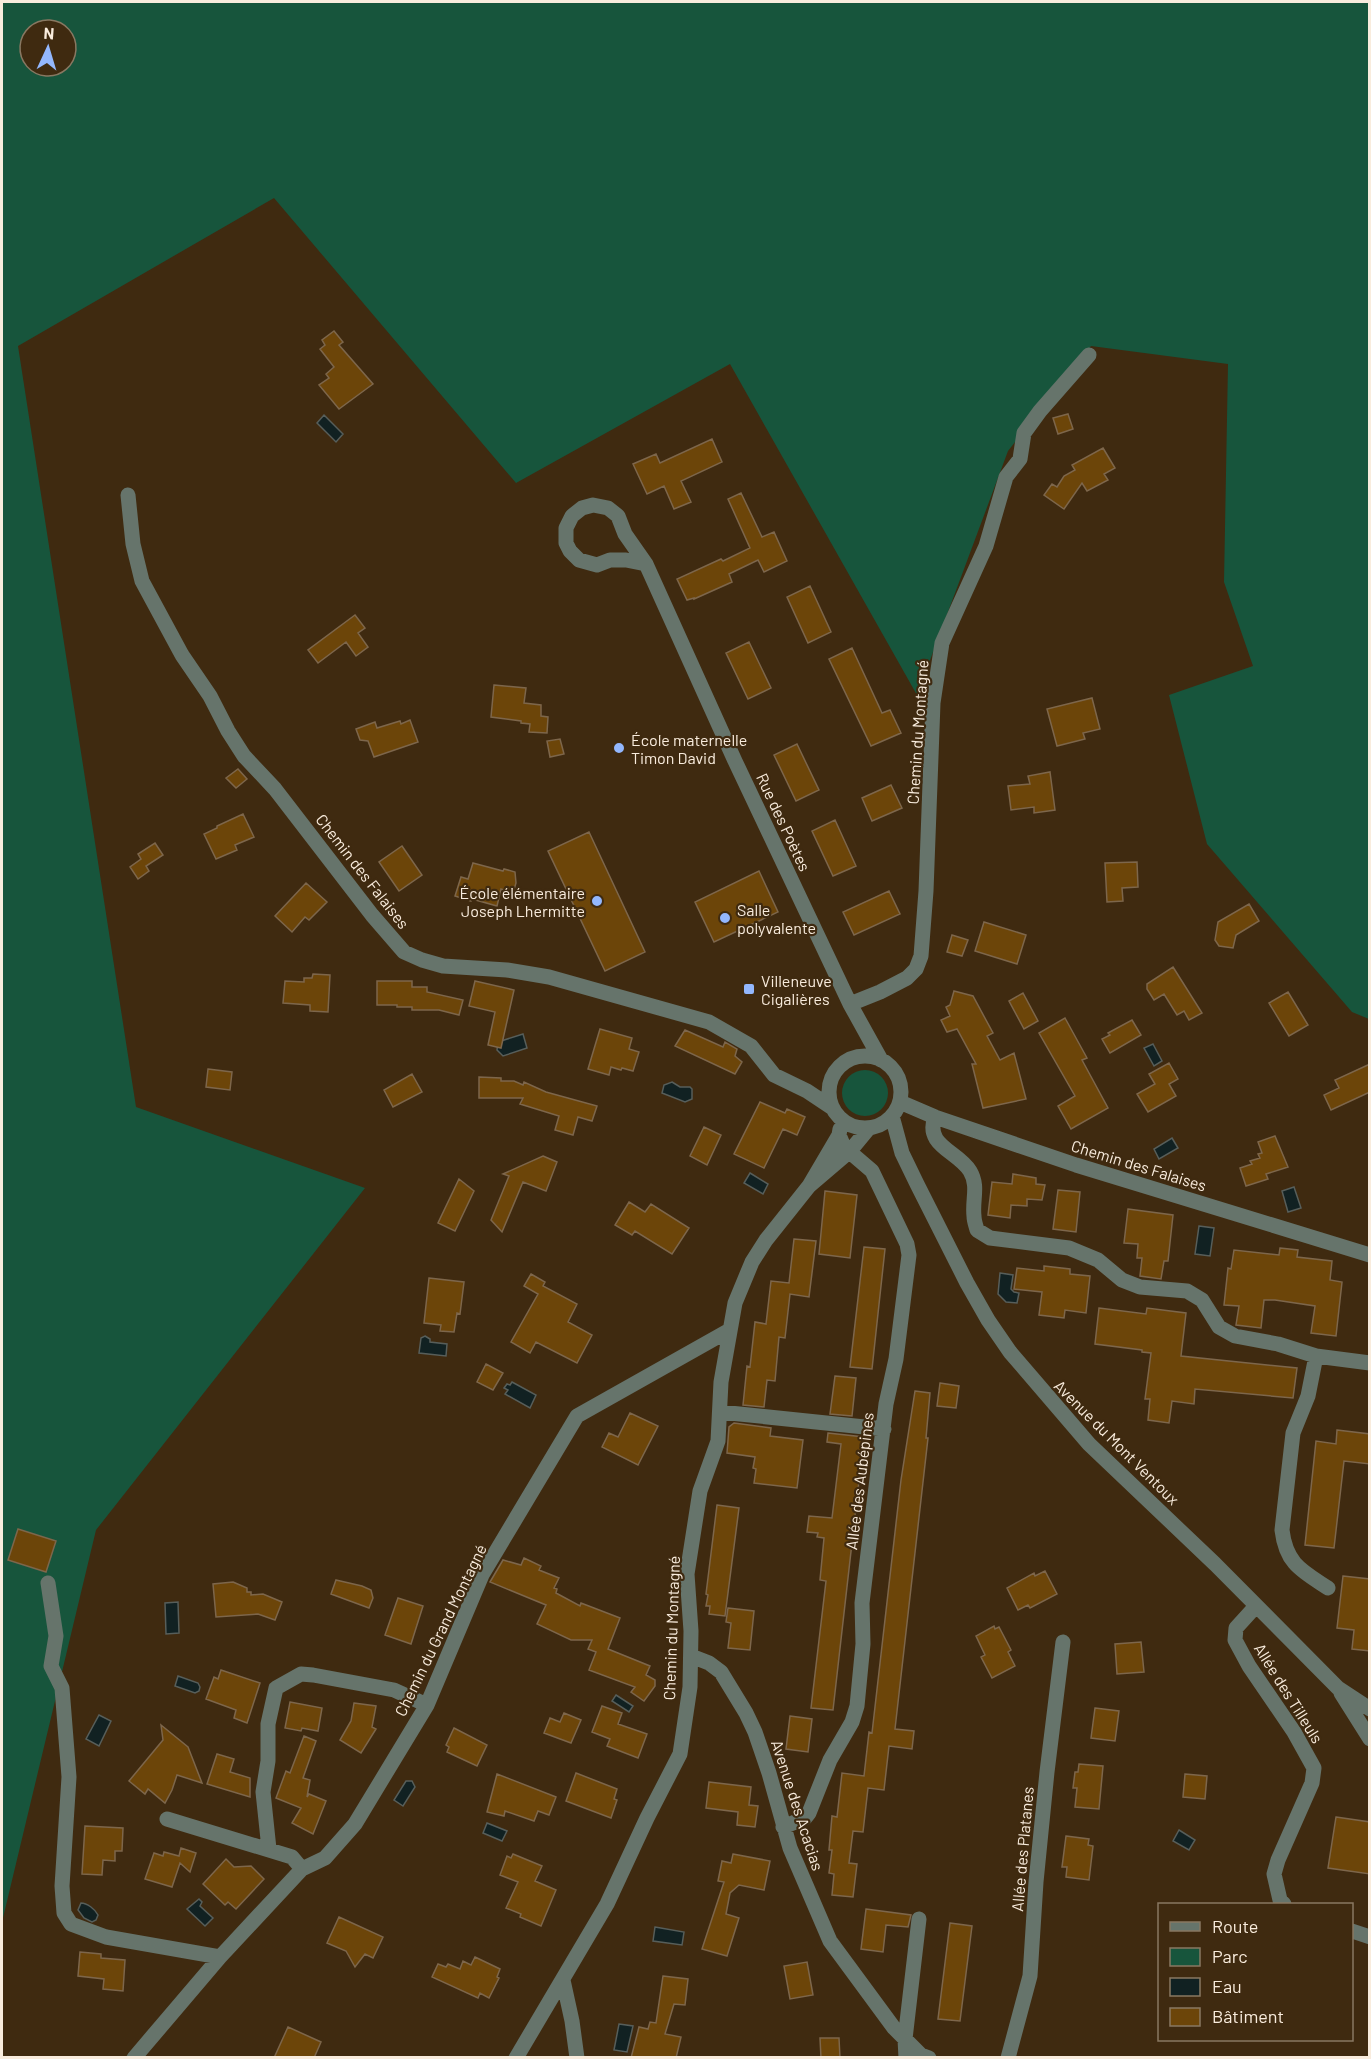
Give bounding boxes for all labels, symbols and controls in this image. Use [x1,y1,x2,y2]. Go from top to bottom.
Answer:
north arrow [18,18,78,78]
text: N [43,23,55,42]
street label: Chemin du Montagné [902,659,932,805]
place label: École maternelle Timon David [631,730,747,767]
marker: École maternelle Timon David [612,741,626,755]
street label: Rue des Poètes [753,770,815,874]
street label: Chemin des Falaises [312,810,414,932]
place label: École élémentaire Joseph Lhermitte [460,883,585,920]
marker: École élémentaire Joseph Lhermitte [590,894,604,908]
place label: Salle polyvalente [737,900,816,937]
marker: Salle polyvalente [718,911,732,925]
place label: Villeneuve Cigalières [761,971,832,1008]
marker: Villeneuve Cigalières [742,982,756,996]
street label: Chemin des Falaises [1069,1135,1209,1195]
street label: Avenue du Mont Ventoux [1051,1376,1184,1509]
street label: Allée des Aubépines [841,1411,877,1551]
street label: Chemin du Grand Montagné [390,1541,490,1719]
street label: Chemin du Montagné [659,1555,683,1701]
street label: Allée des Tilleuls [1251,1640,1327,1746]
street label: Avenue des Acacias [768,1737,828,1873]
street label: Allée des Platanes [1007,1786,1037,1912]
legend [1158,1903,1353,2041]
text: Route [1212,1915,1258,1937]
text: Parc [1212,1945,1248,1967]
text: Eau [1212,1975,1242,1997]
text: Bâtiment [1212,2005,1284,2027]

